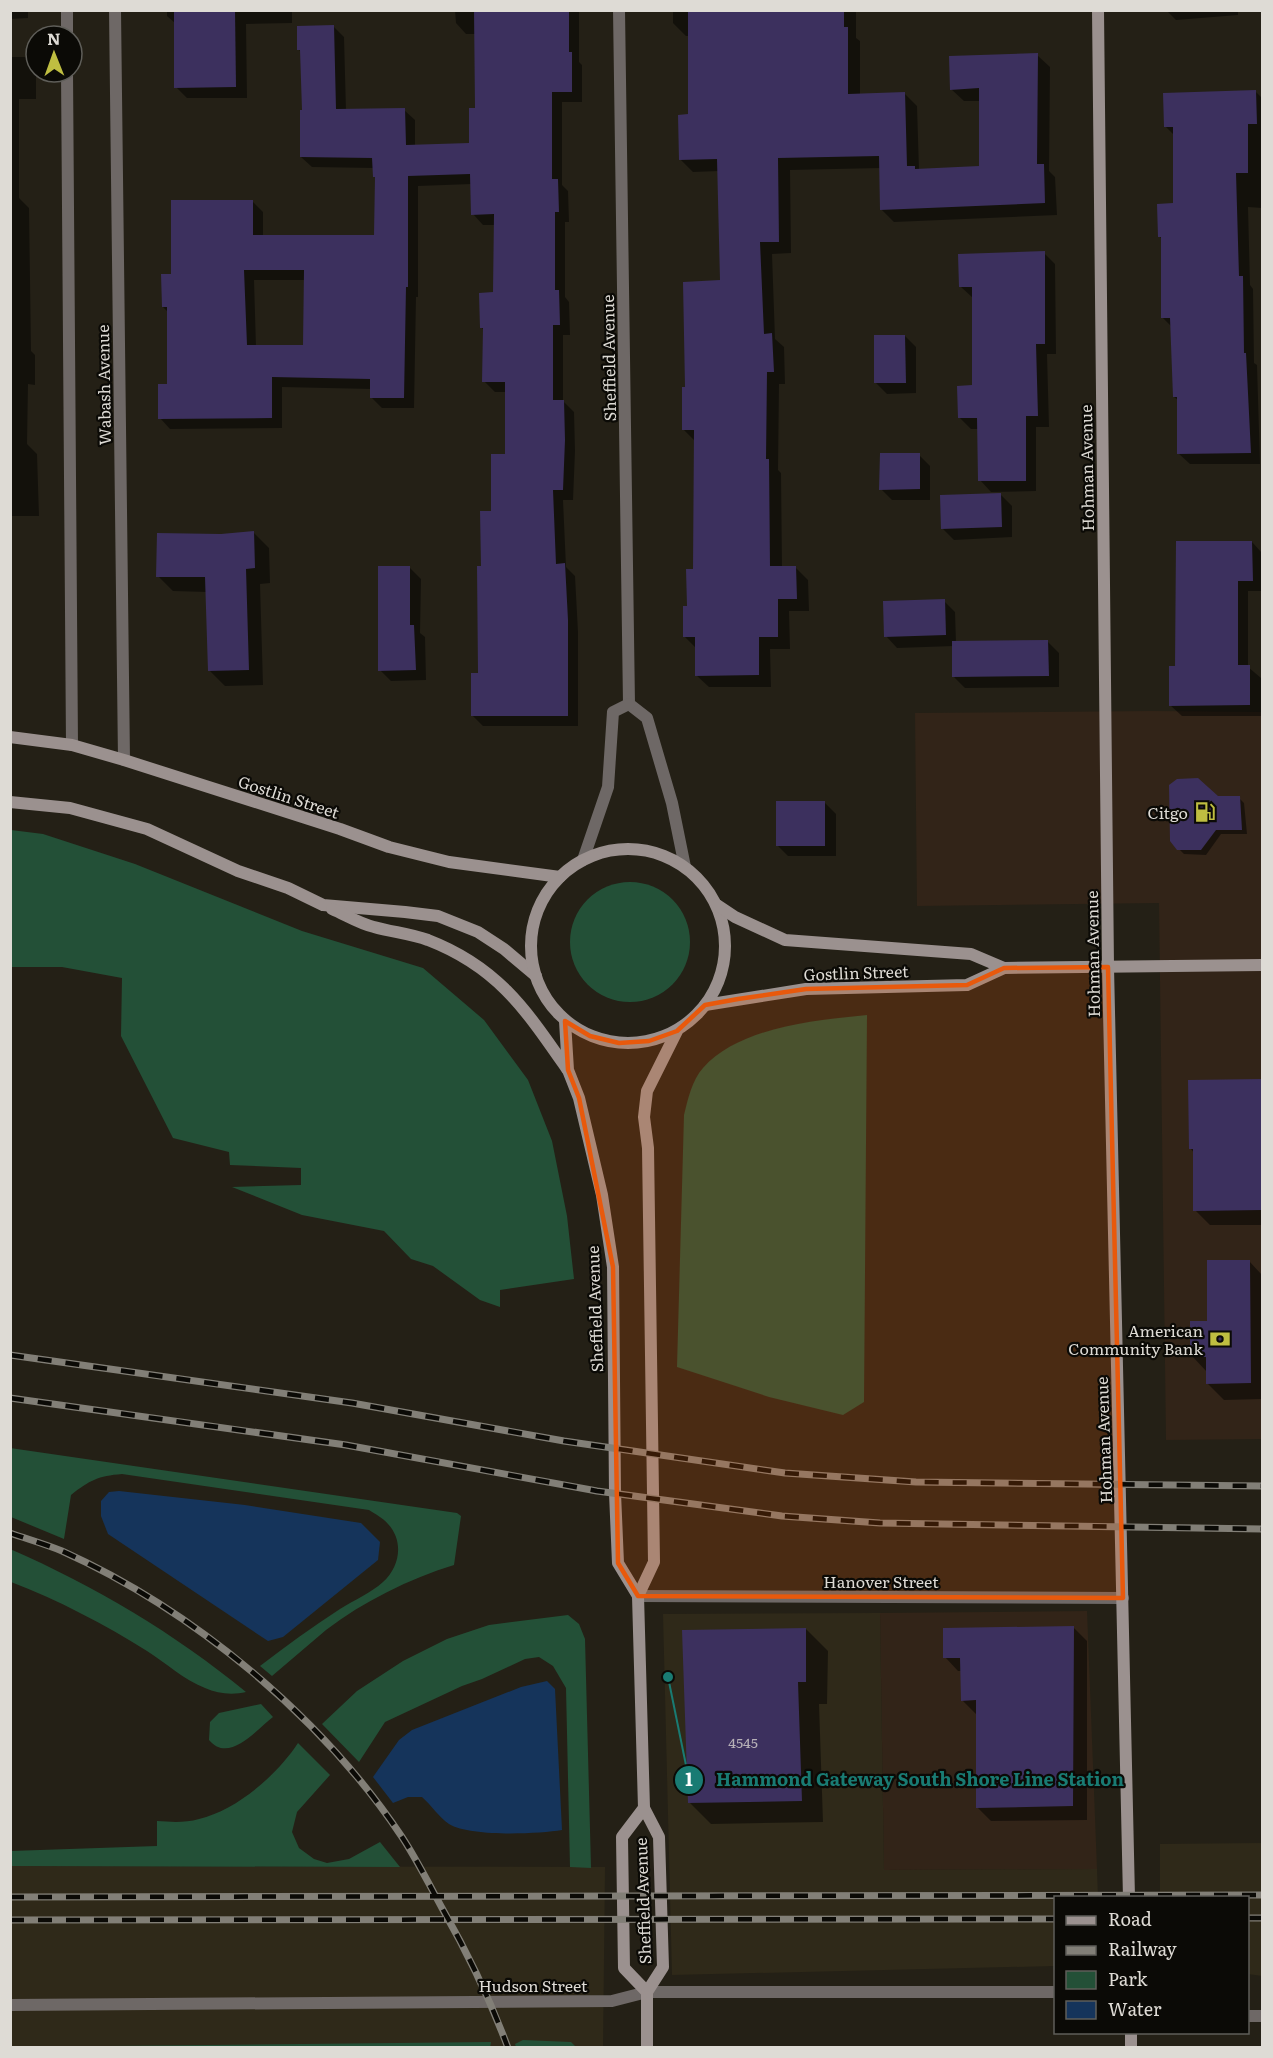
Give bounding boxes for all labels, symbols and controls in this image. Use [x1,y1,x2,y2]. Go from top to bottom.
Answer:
north arrow [24,24,84,84]
text: N [47,26,61,50]
street label: Sheffield Avenue [595,294,621,422]
street label: Wabash Avenue [90,324,116,446]
street label: Hohman Avenue [1073,404,1099,532]
street label: Gostlin Street [235,768,343,824]
place label: Citgo [1148,800,1188,824]
fuel station icon: Citgo [1193,800,1217,824]
street label: Hohman Avenue [1079,890,1105,1018]
street label: Gostlin Street [803,958,909,986]
street label: Sheffield Avenue [580,1245,608,1373]
place label: American Community Bank [1068,1318,1203,1360]
bank icon: American Community Bank [1208,1327,1232,1351]
street label: Hohman Avenue [1089,1376,1117,1504]
street label: Hanover Street [823,1569,939,1593]
house number: 4545 [728,1732,758,1752]
callout: Hammond Gateway South Shore Line Station [674,1762,1136,1798]
text: 1 [685,1765,693,1792]
text: Hammond Gateway South Shore Line Station [716,1765,1124,1792]
street label: Sheffield Avenue [628,1837,656,1965]
legend [1054,1896,1249,2034]
text: Road [1108,1905,1152,1932]
text: Railway [1108,1935,1177,1962]
text: Park [1108,1965,1149,1992]
street label: Hudson Street [478,1973,588,1997]
text: Water [1108,1995,1162,2022]

